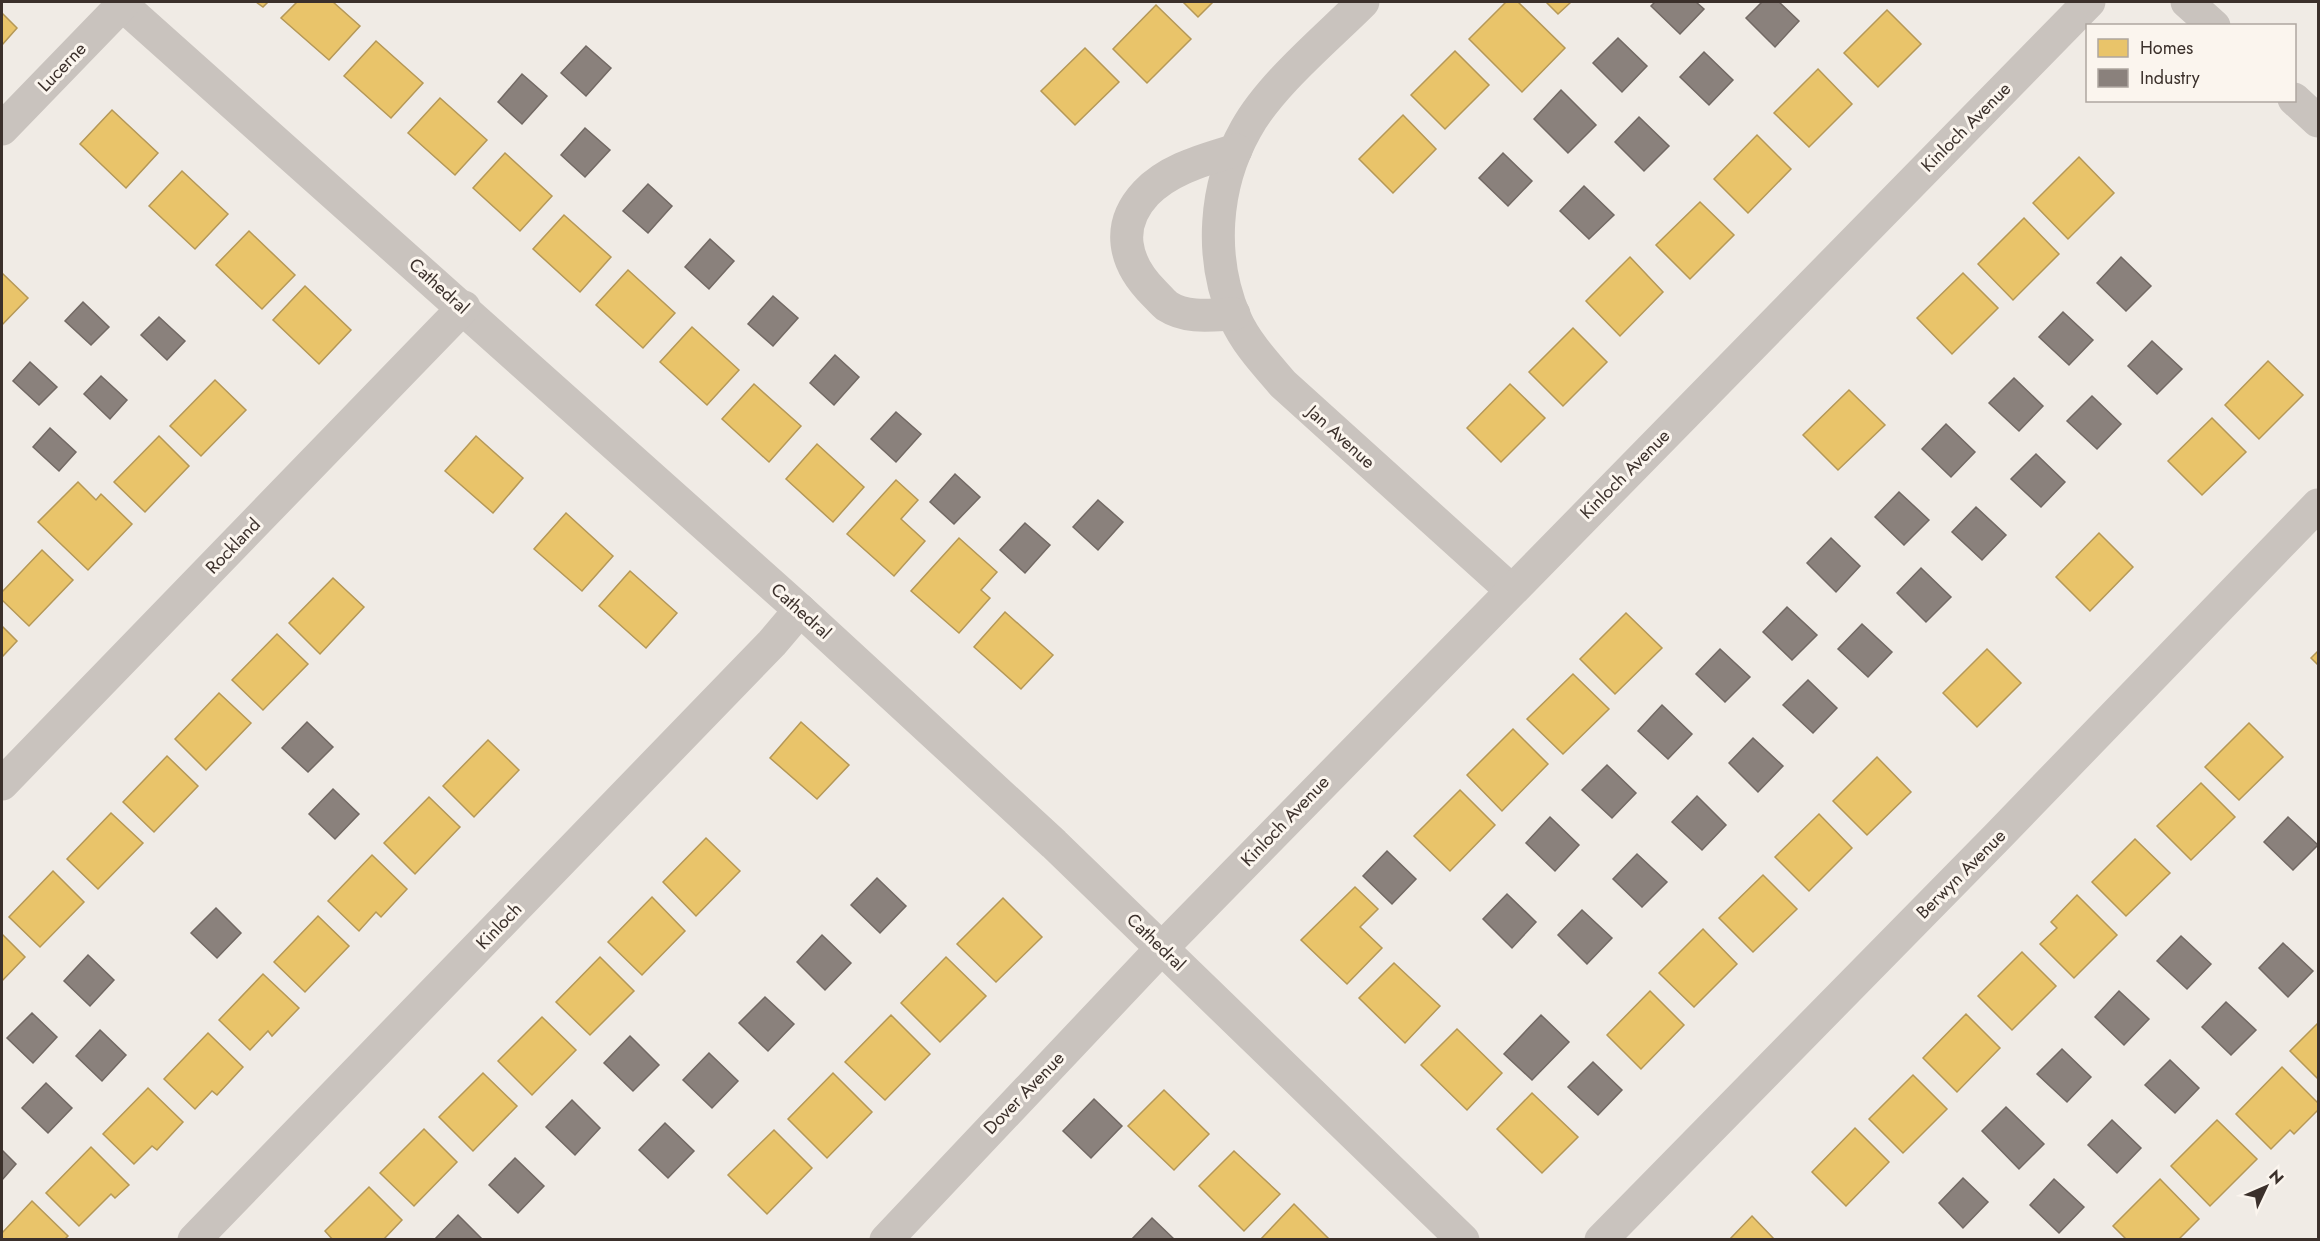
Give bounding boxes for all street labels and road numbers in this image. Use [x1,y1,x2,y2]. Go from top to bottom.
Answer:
street label: Lucerne [32,36,92,98]
street label: Kinloch Avenue [1915,76,2017,178]
street label: Cathedral [403,252,475,320]
street label: Jan Avenue [1300,398,1381,475]
street label: Kinloch Avenue [1574,423,1676,525]
street label: Rockland [200,512,266,580]
street label: Cathedral [765,577,837,645]
street label: Kinloch Avenue [1235,770,1335,872]
street label: Berwyn Avenue [1910,823,2012,925]
street label: Kinloch [470,897,528,955]
street label: Cathedral [1121,907,1191,977]
street label: Dover Avenue [978,1046,1070,1140]

